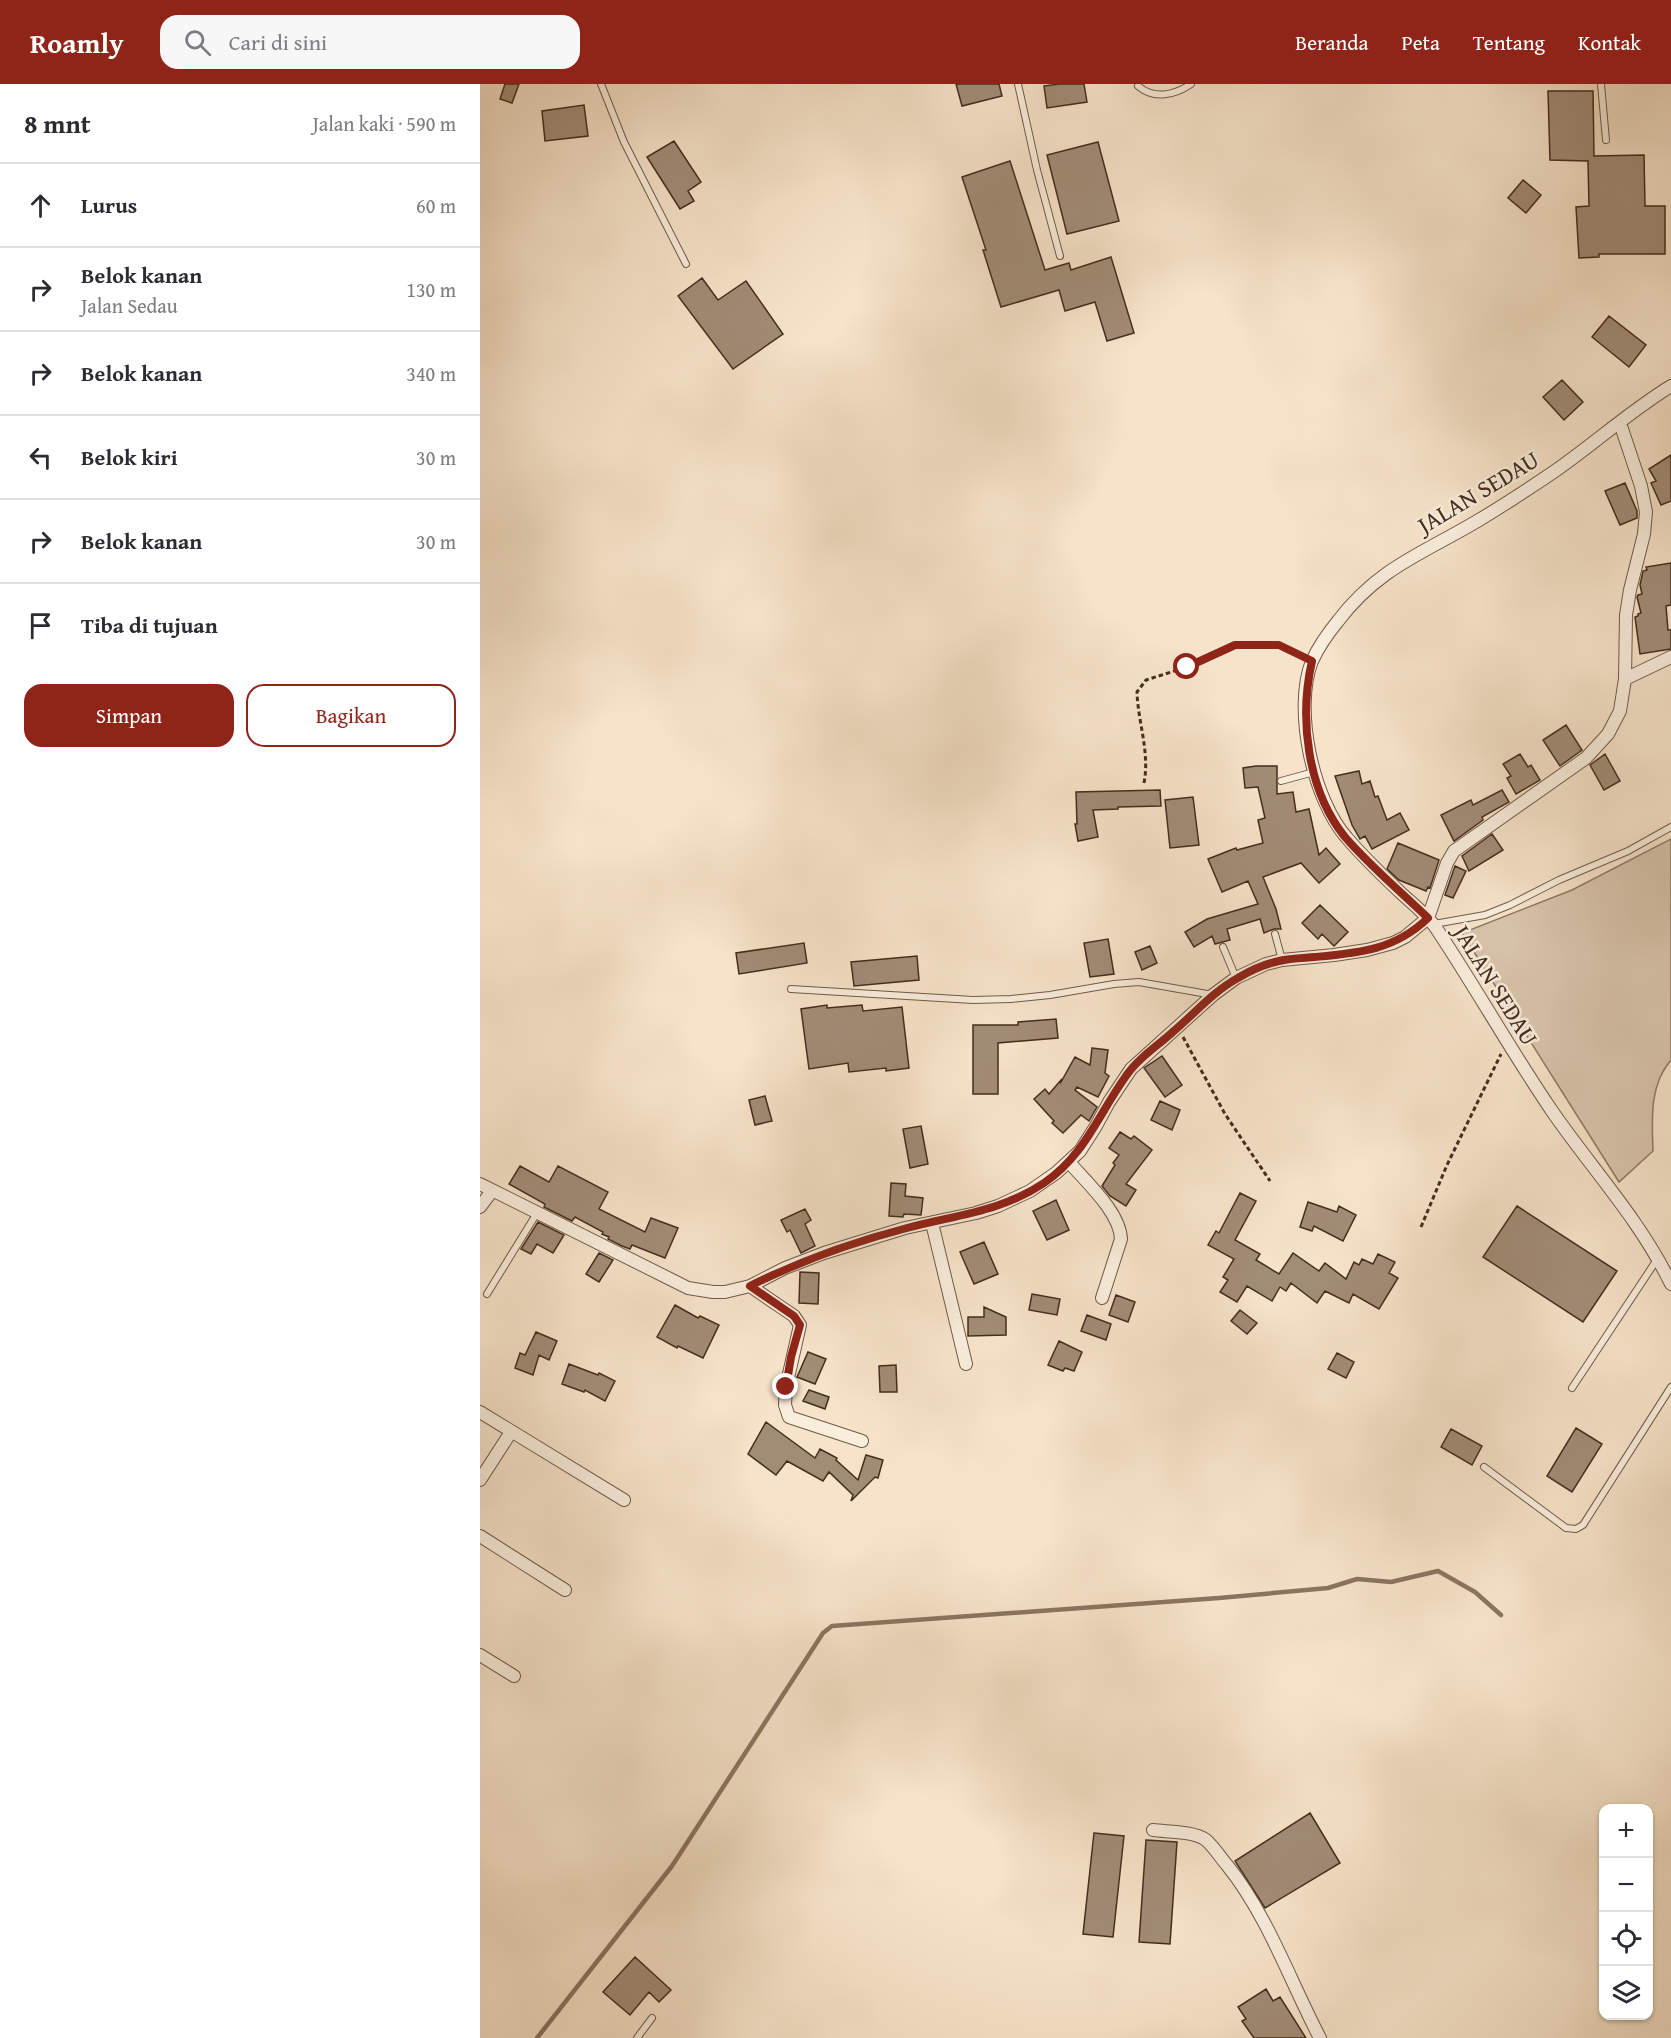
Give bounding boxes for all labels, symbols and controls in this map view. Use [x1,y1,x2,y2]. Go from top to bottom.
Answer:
search box [160,15,580,69]
text: Roamly [30,22,124,63]
icon: search [181,26,214,59]
text: Cari di sini [229,26,327,58]
text: Beranda [1295,27,1368,58]
text: Peta [1401,27,1440,58]
text: Tentang [1473,27,1545,58]
text: Kontak [1578,27,1641,58]
text: 8 mnt [24,104,91,143]
text: Jalan kaki · 590 m [312,109,456,138]
icon: ahead [24,189,57,222]
text: Lurus [81,189,137,221]
text: 60 m [416,191,456,220]
text: Belok kanan [81,259,202,291]
icon: right [24,273,57,306]
text: 130 m [406,275,456,304]
text: Jalan Sedau [81,291,178,320]
icon: right [24,357,57,390]
text: Belok kanan [81,357,202,389]
text: 340 m [406,359,456,388]
icon: left [24,441,57,474]
text: Belok kiri [81,441,178,473]
street label: JALAN SEDAU [1408,442,1546,544]
text: 30 m [416,443,456,472]
icon: right [24,525,57,558]
text: Belok kanan [81,525,202,557]
text: 30 m [416,527,456,556]
icon: arrive [24,609,57,642]
text: Tiba di tujuan [81,609,218,641]
route start [1173,653,1199,679]
button: Simpan [24,684,234,747]
button: Bagikan [246,684,456,747]
street label: JALAN SEDAU [1443,915,1547,1052]
route end [772,1373,798,1399]
map controls [1599,1804,1653,2020]
button: + [1599,1804,1653,1858]
button: − [1599,1858,1653,1912]
button: locate [1599,1912,1653,1966]
button: layers [1599,1966,1653,2020]

